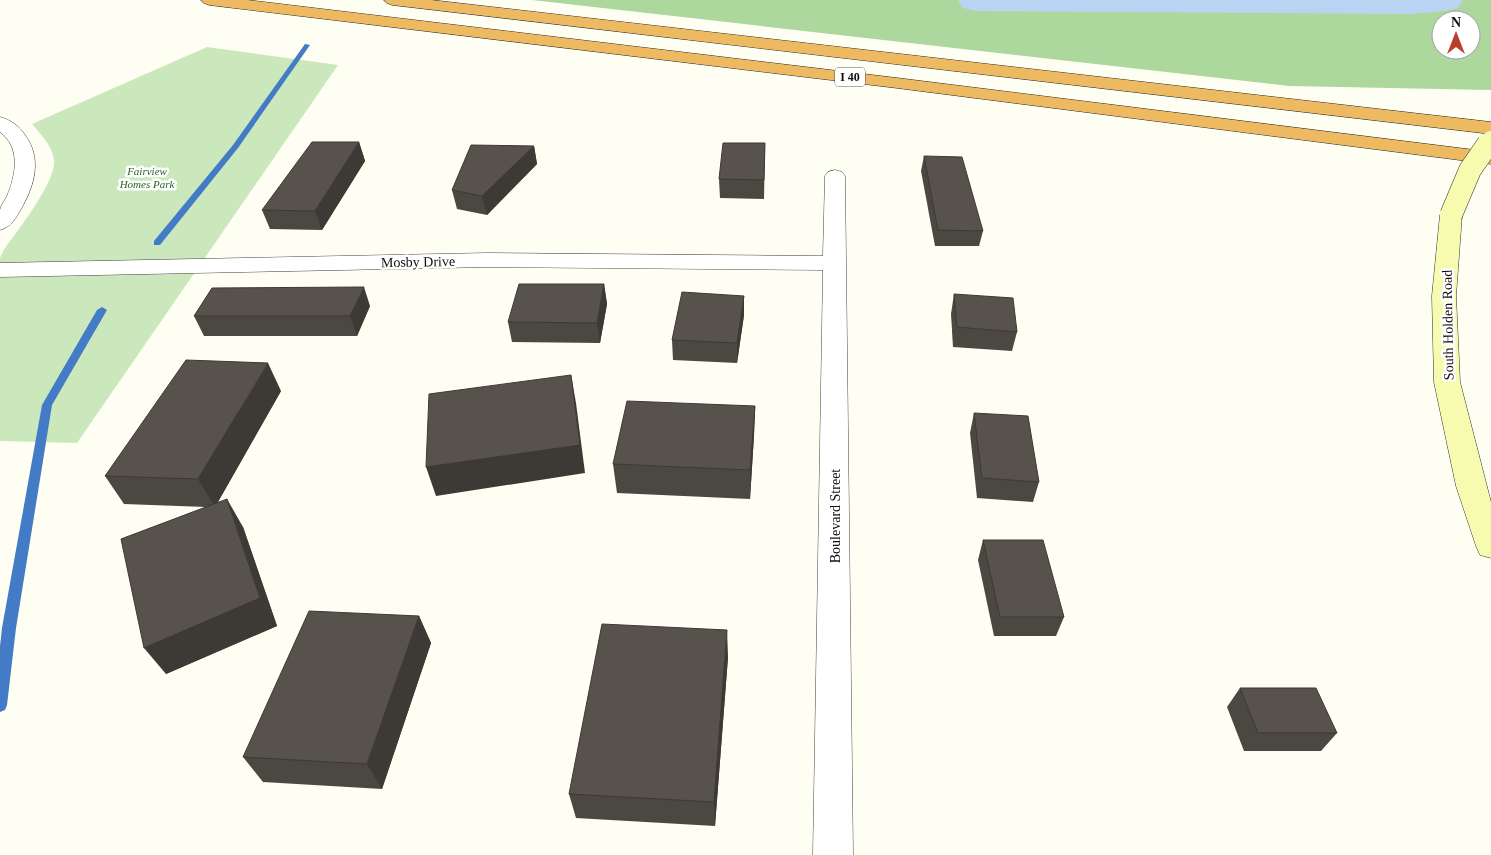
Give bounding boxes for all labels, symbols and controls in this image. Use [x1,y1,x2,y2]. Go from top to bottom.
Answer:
north arrow [1431,10,1481,60]
text: N [1451,15,1461,30]
road number: I 40 [835,68,865,86]
park label: Fairview Homes Park [119,165,175,190]
street label: Mosby Drive [381,254,455,270]
street label: South Holden Road [1440,270,1456,380]
street label: Boulevard Street [828,469,843,563]

